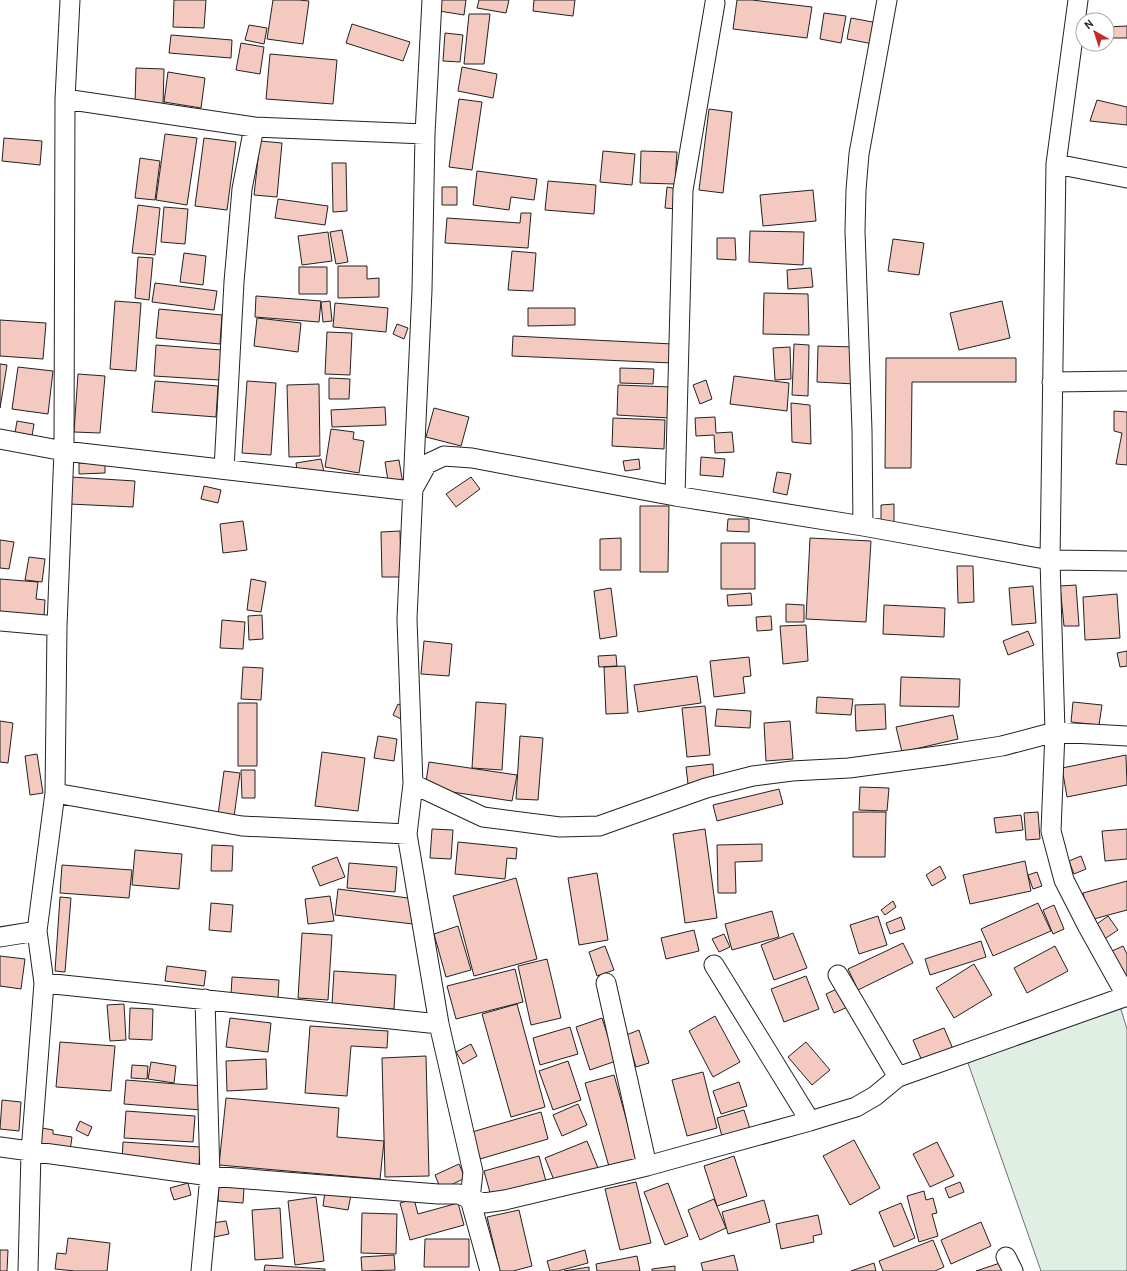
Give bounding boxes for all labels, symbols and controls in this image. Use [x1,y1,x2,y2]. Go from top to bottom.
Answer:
north arrow [1075,12,1115,52]
text: N [1081,16,1096,32]

